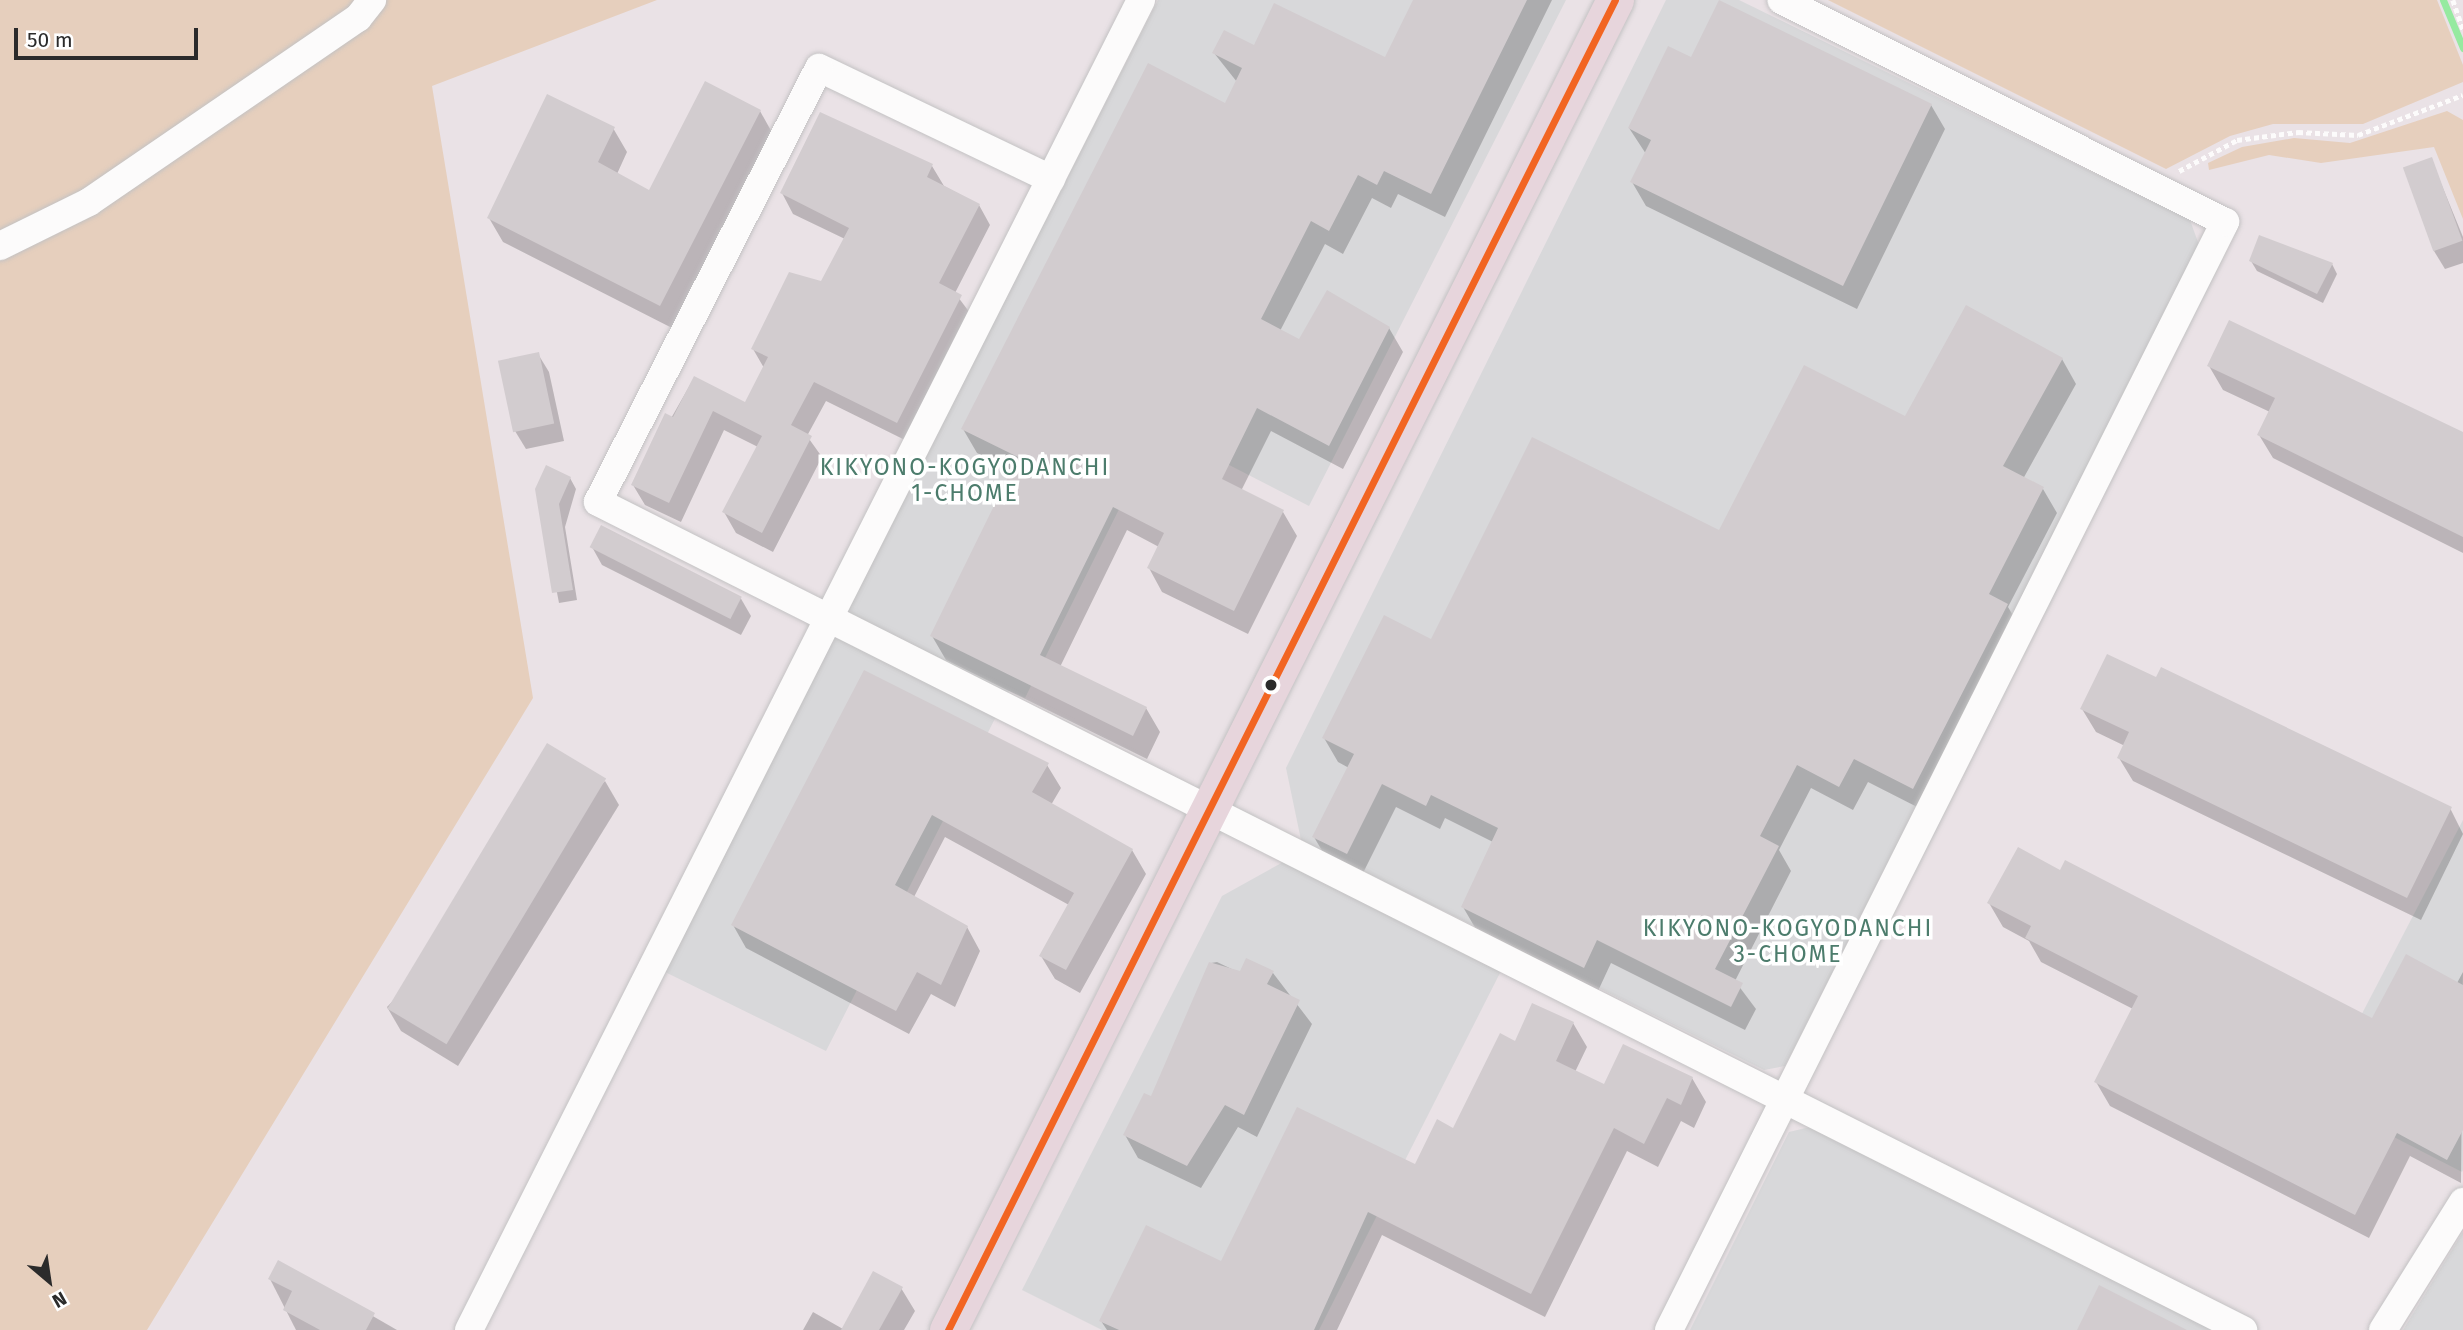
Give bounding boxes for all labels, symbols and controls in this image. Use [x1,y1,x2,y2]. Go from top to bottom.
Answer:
scale bar [18,14,201,58]
text: 50 m [27,27,73,53]
district label: KIKYONO-KOGYODANCHI 1-CHOME [822,453,1108,507]
unlabelled marker [1264,678,1278,692]
district label: KIKYONO-KOGYODANCHI 3-CHOME [1645,914,1931,968]
north arrow [14,1246,84,1316]
text: N [48,1287,71,1313]

